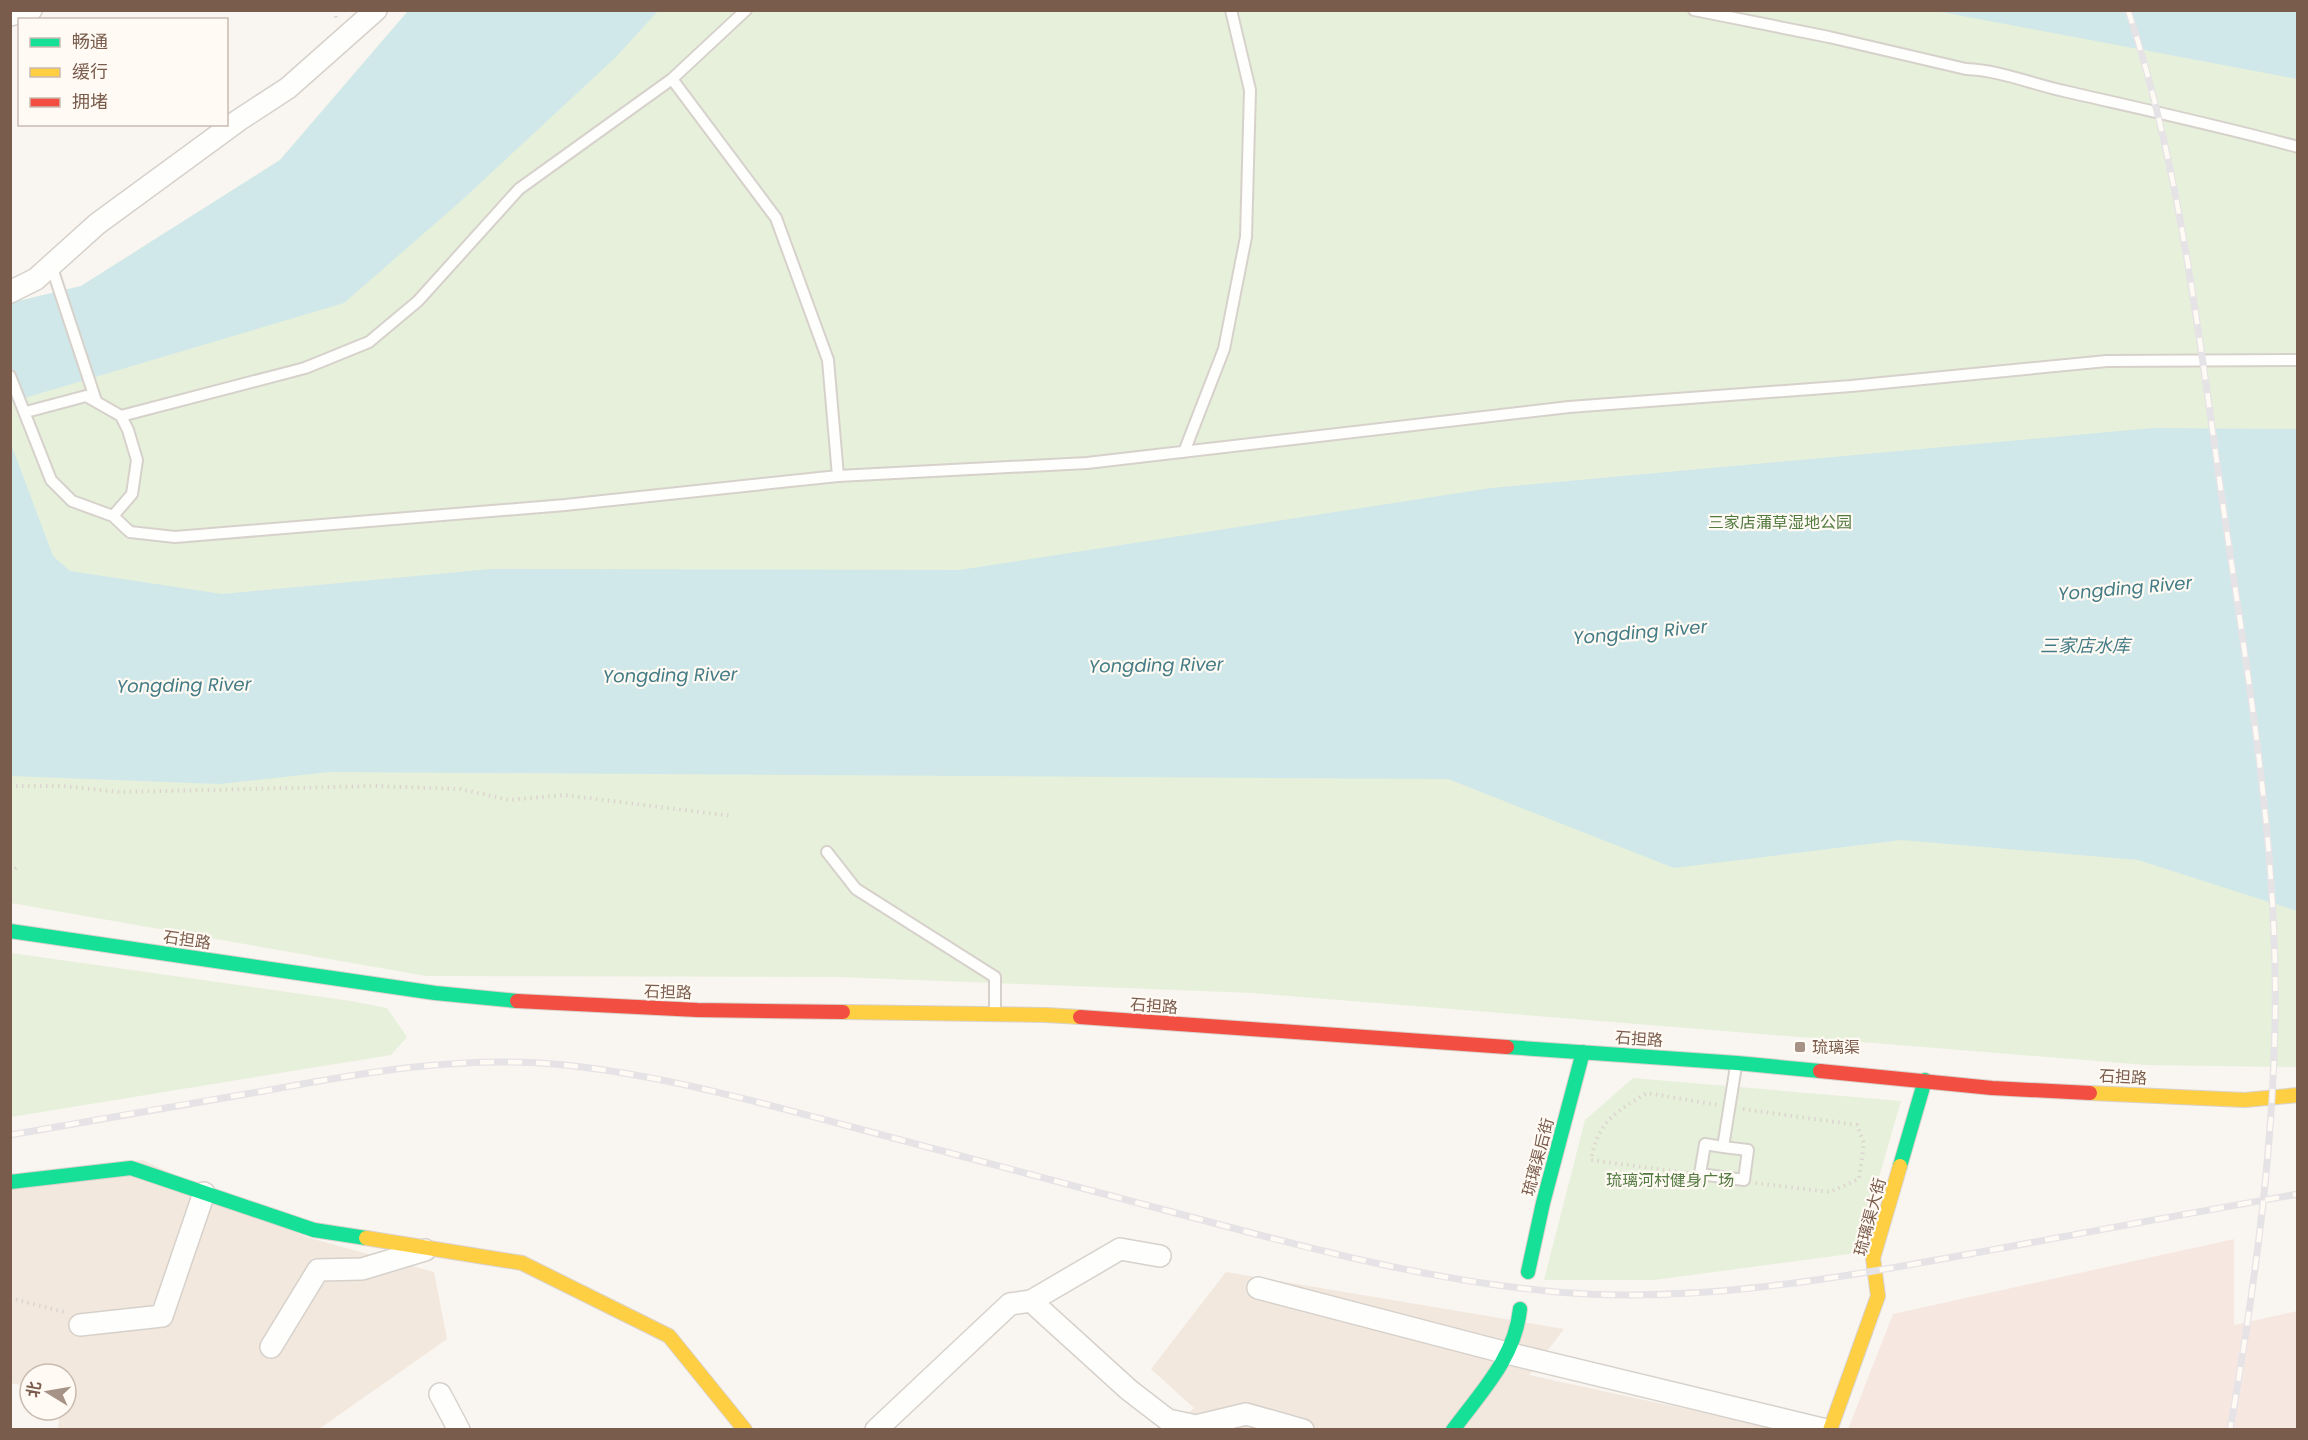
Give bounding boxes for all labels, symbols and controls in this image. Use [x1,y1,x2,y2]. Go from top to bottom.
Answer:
legend [18,18,228,126]
text: 畅通 [72,29,108,54]
text: 缓行 [72,59,108,84]
text: 拥堵 [72,89,108,114]
park label: 三家店蒲草湿地公园 [1708,511,1852,534]
water label: Yongding River [2057,570,2194,606]
water label: Yongding River [1572,614,1709,650]
water label: 三家店水库 [2040,633,2133,658]
water label: Yongding River [1088,651,1225,679]
water label: Yongding River [602,661,739,689]
water label: Yongding River [116,671,253,699]
street label: 石担路 [162,925,212,955]
street label: 石担路 [644,980,692,1004]
street label: 石担路 [1129,993,1179,1019]
street label: 石担路 [1614,1026,1664,1052]
place label: 琉璃渠 [1812,1036,1860,1059]
marker: 琉璃渠 [1793,1040,1807,1054]
street label: 石担路 [2098,1064,2148,1090]
street label: 琉璃渠后街 [1517,1115,1559,1199]
park label: 琉璃河村健身广场 [1606,1169,1734,1192]
street label: 琉璃渠大街 [1849,1175,1891,1259]
north arrow [18,1362,78,1422]
text: 北 [21,1379,47,1399]

